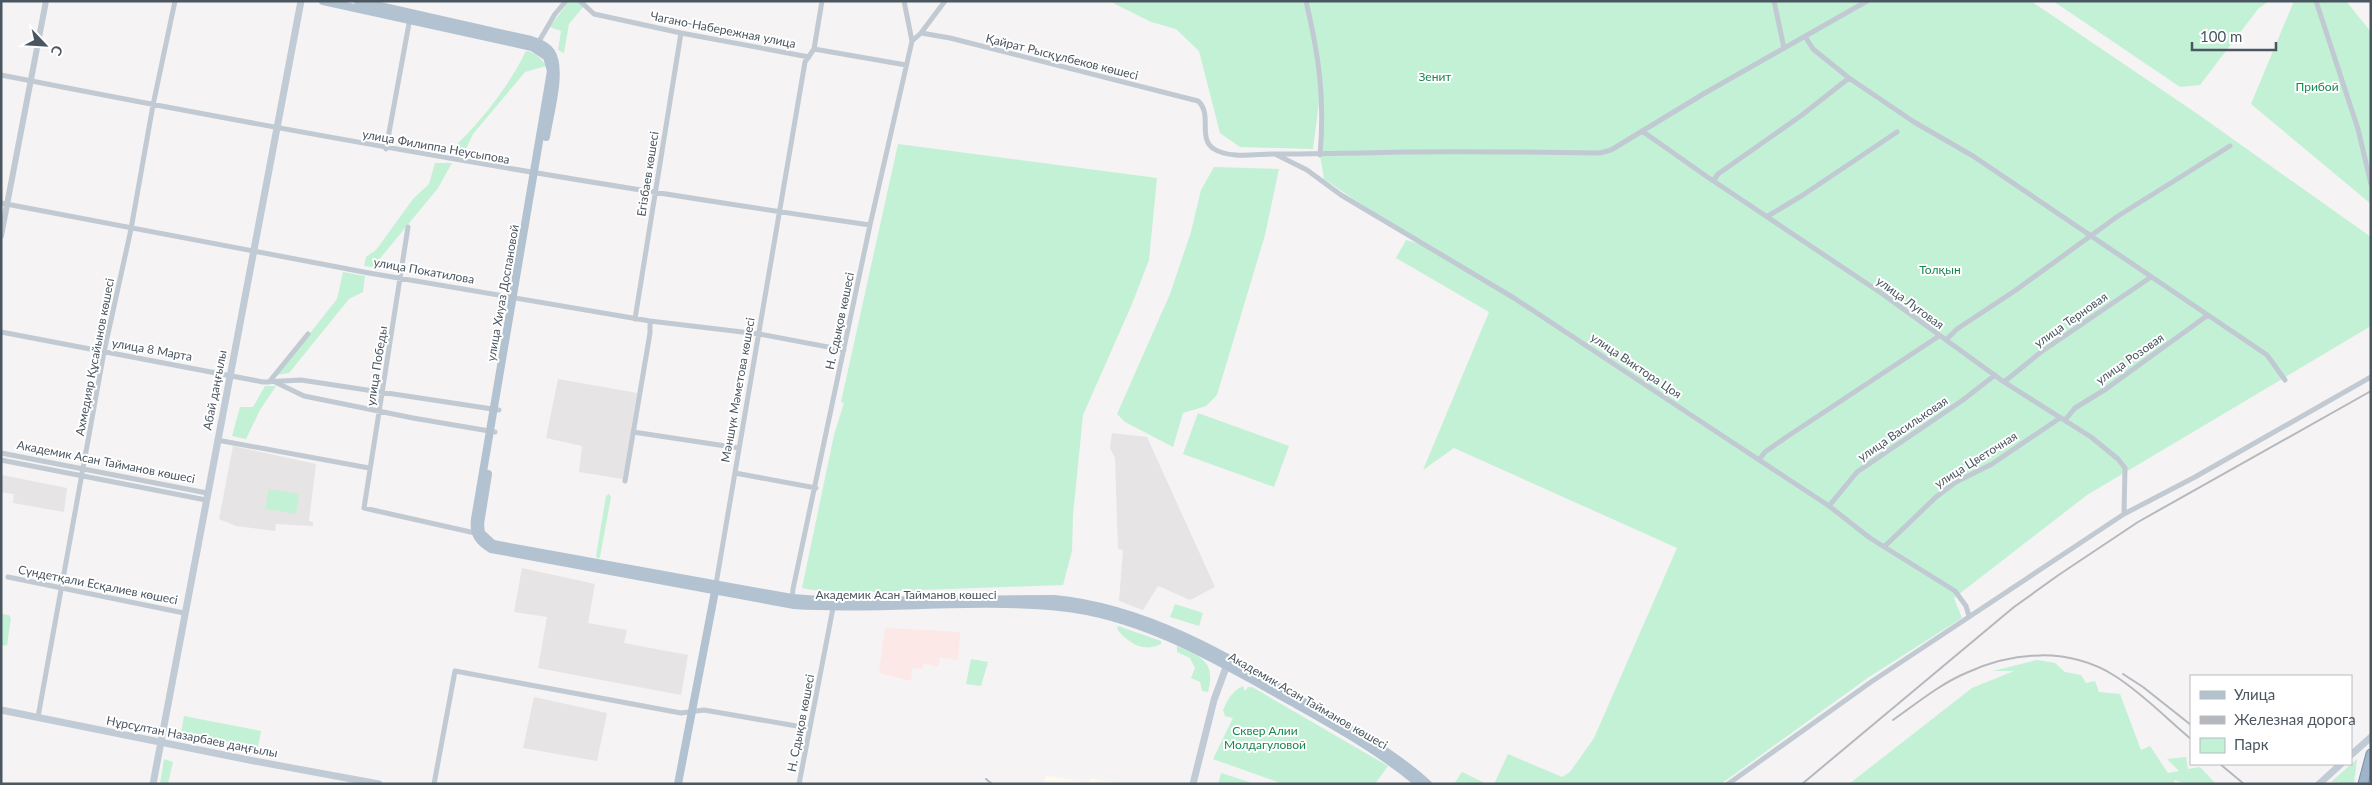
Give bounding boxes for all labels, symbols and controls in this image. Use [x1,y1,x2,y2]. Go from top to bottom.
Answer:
street label: Чагано-Набережная улица [649,8,797,51]
north arrow [20,20,70,70]
scale bar [2192,20,2276,52]
text: 100 m [2200,27,2242,45]
street label: Қайрат Рысқұлбеков көшесі [984,30,1140,83]
text: С [47,43,67,59]
park label: Зенит [1419,69,1451,84]
park label: Прибой [2295,79,2339,94]
street label: улица Филиппа Неусыпова [361,126,511,167]
street label: Егізбаев көшесі [633,130,662,218]
street label: улица Хиуаз Доспановой [483,223,522,362]
street label: улица Покатилова [373,254,476,287]
park label: Толқын [1919,262,1961,277]
street label: Н. Сдықов көшесі [822,271,857,371]
street label: улица Луговая [1874,273,1947,332]
street label: Ахмедияр Құсайынов көшесі [72,277,117,437]
street label: улица Терновая [2031,289,2110,350]
street label: Мәншүк Мәметова көшесі [717,316,758,463]
street label: улица Победы [363,325,390,407]
street label: улица Виктора Цоя [1588,330,1685,402]
street label: улица Розовая [2093,330,2167,388]
street label: улица 8 Марта [111,335,193,364]
street label: Абай даңғылы [199,349,230,431]
street label: улица Васильковая [1855,393,1951,464]
street label: улица Цветочная [1932,428,2020,491]
street label: Академик Асан Тайманов көшесі [16,437,197,486]
street label: Сүндетқали Есқалиев көшесі [17,562,179,607]
street label: Академик Асан Тайманов көшесі [815,587,997,602]
street label: Академик Асан Тайманов көшесі [1226,649,1391,752]
street label: Н. Сдықов көшесі [784,673,817,773]
legend [2190,675,2352,765]
text: Улица [2234,685,2275,703]
text: Железная дорога [2234,710,2356,728]
street label: Нұрсұлтан Назарбаев даңғылы [105,713,279,760]
park label: Сквер Алии Молдагуловой [1224,723,1306,752]
text: Парк [2234,735,2269,753]

